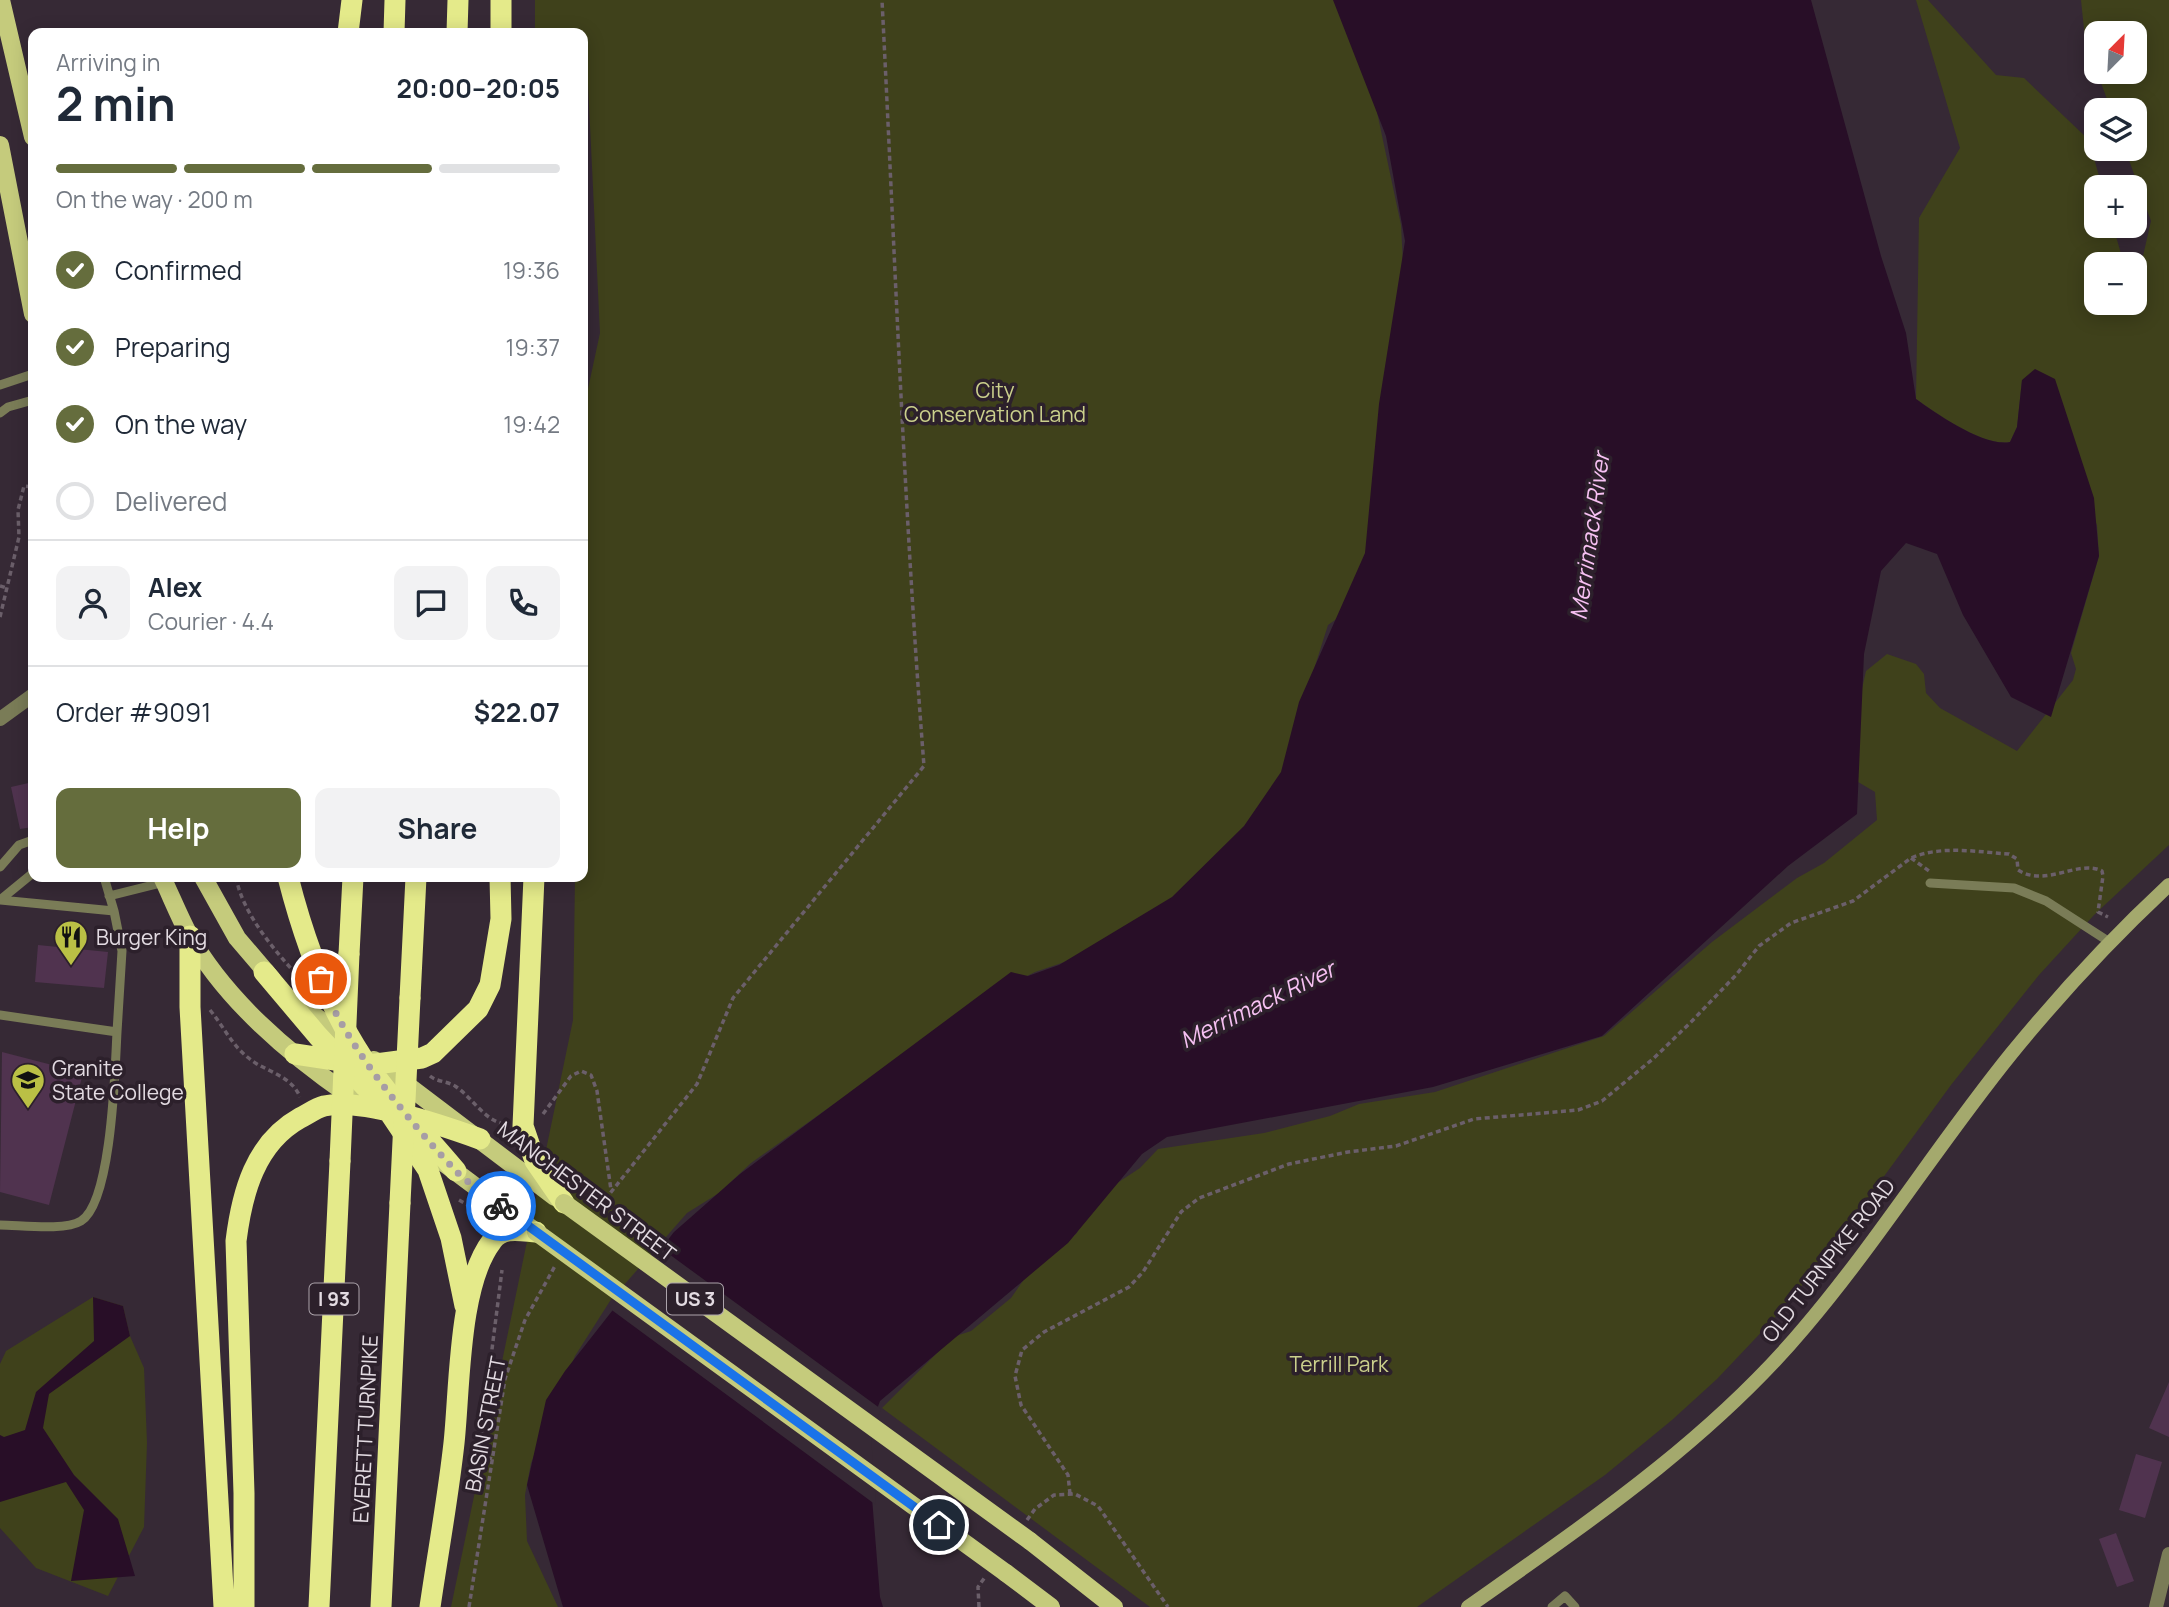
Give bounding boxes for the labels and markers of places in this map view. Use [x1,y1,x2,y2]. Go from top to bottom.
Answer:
restaurant icon: Burger King [52,918,90,967]
place label: Burger King [96,923,207,951]
pin [291,949,351,1009]
place label: Granite State College [52,1054,184,1106]
school or university icon: Granite State College [9,1061,47,1110]
pin [909,1495,969,1555]

